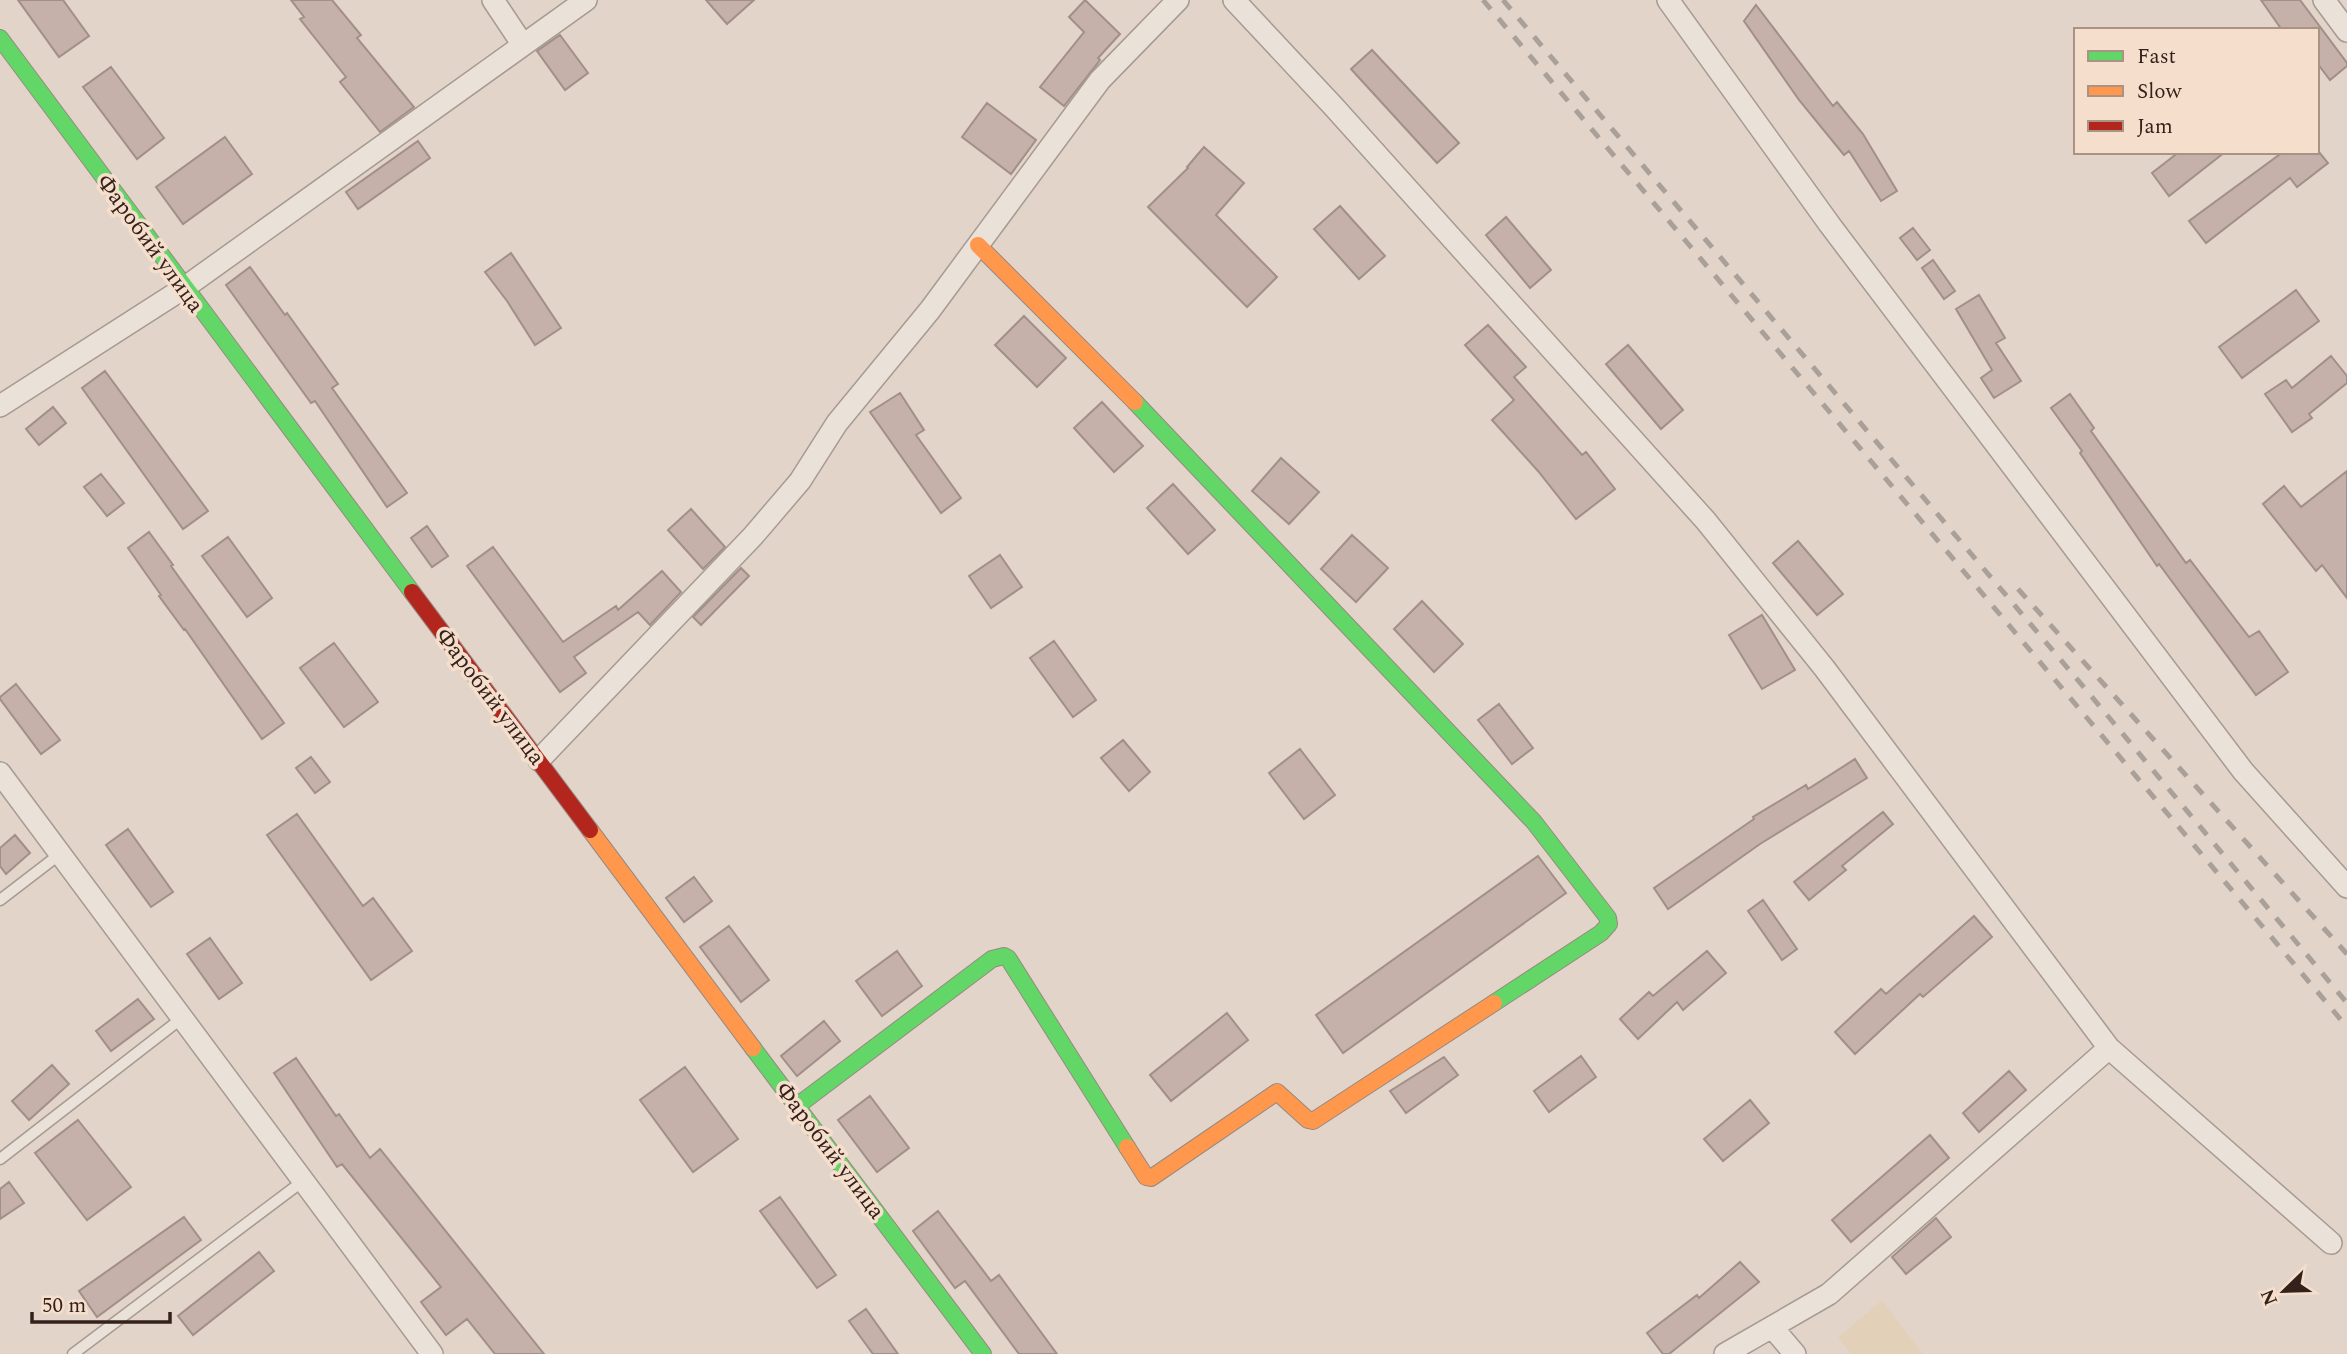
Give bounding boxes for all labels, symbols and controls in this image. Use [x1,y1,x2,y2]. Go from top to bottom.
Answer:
legend [2074,28,2319,154]
text: Fast [2137,41,2176,73]
text: Slow [2137,76,2183,108]
text: Jam [2137,111,2173,143]
street label: Фаробий улица [87,167,212,321]
street label: Фаробий улица [426,621,553,773]
street label: Фаробий улица [766,1075,893,1227]
north arrow [2249,1256,2319,1326]
scale bar [32,1280,170,1324]
text: N [2253,1284,2286,1310]
text: 50 m [42,1290,86,1322]

